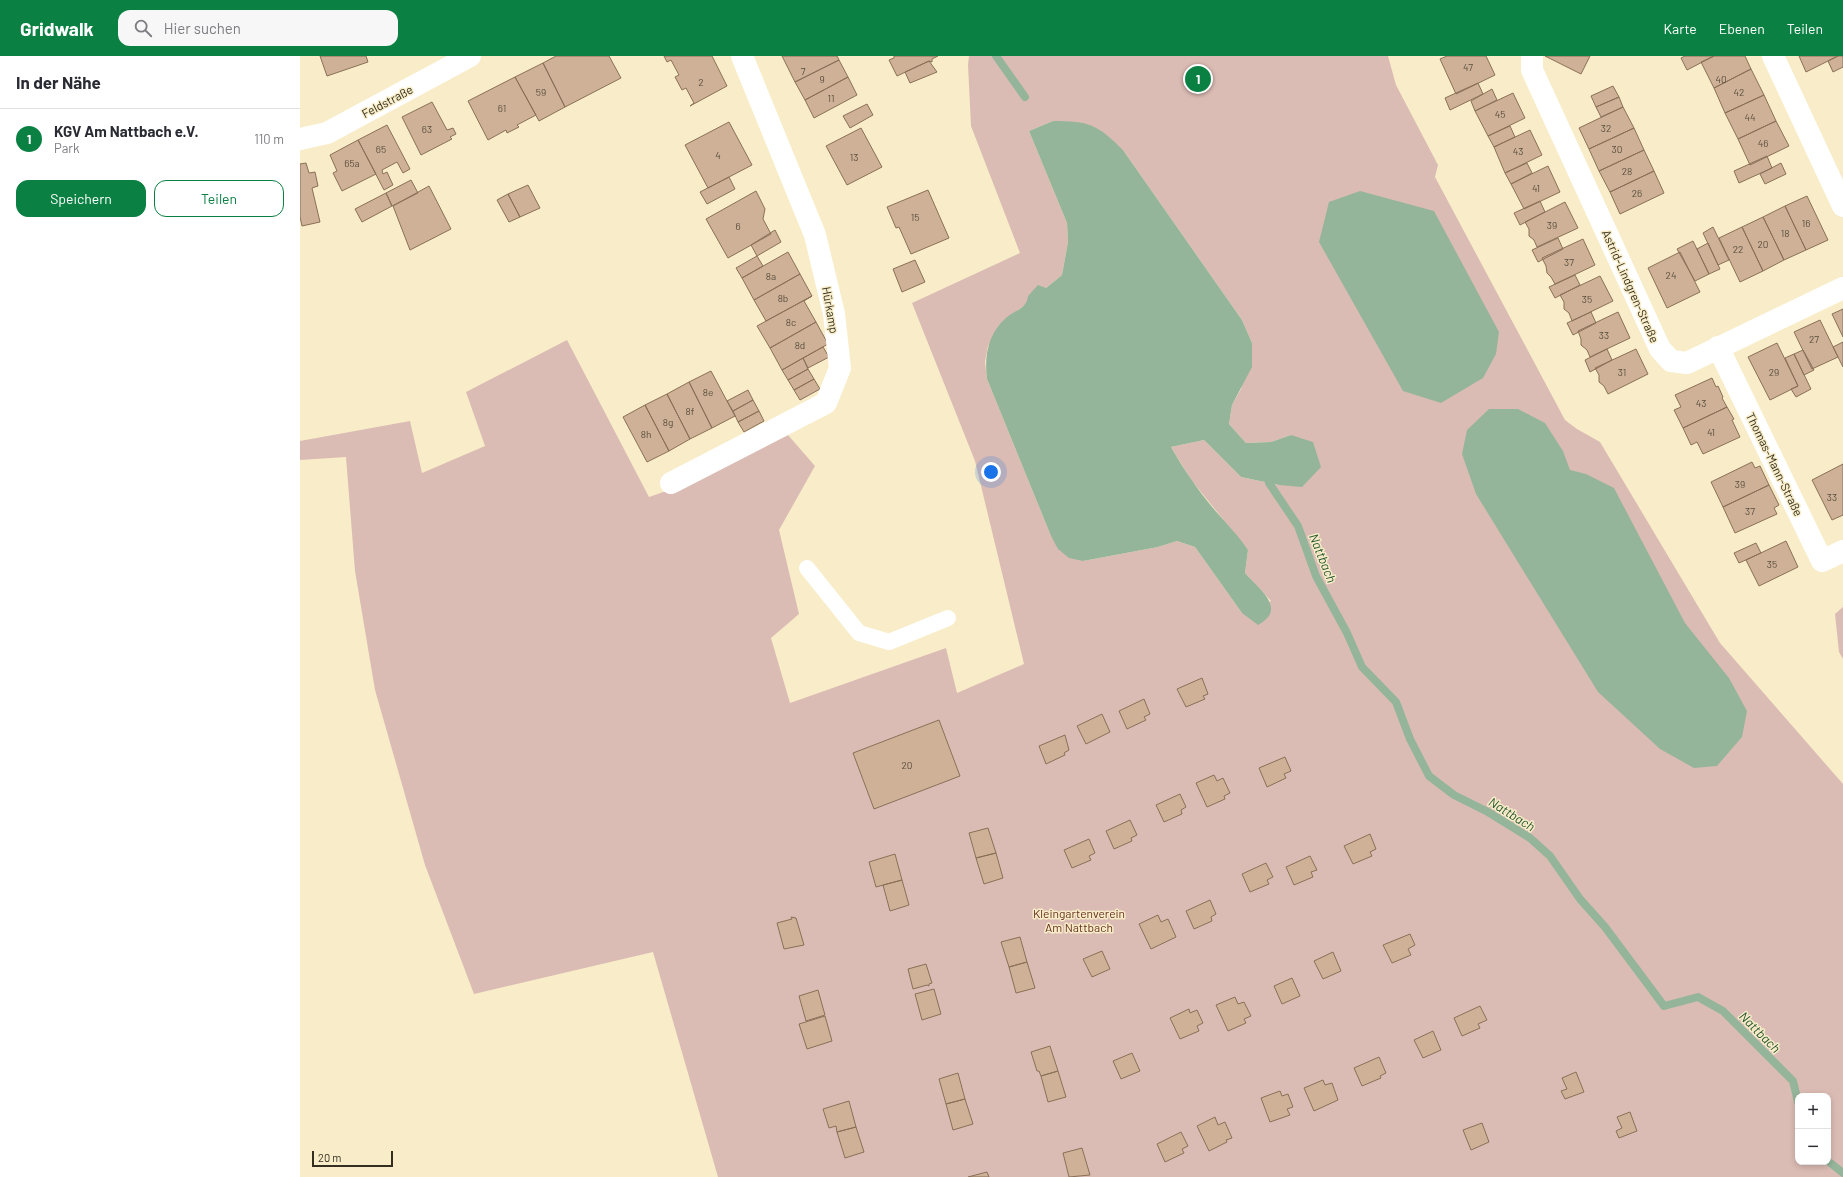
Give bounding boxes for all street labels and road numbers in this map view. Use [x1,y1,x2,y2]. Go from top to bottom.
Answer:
street label: Feldstraße [359,82,415,120]
street label: Astrid-Lindgren-Straße [1600,227,1662,345]
street label: Hürkamp [820,286,842,334]
street label: Thomas-Mann-Straße [1744,410,1806,518]

